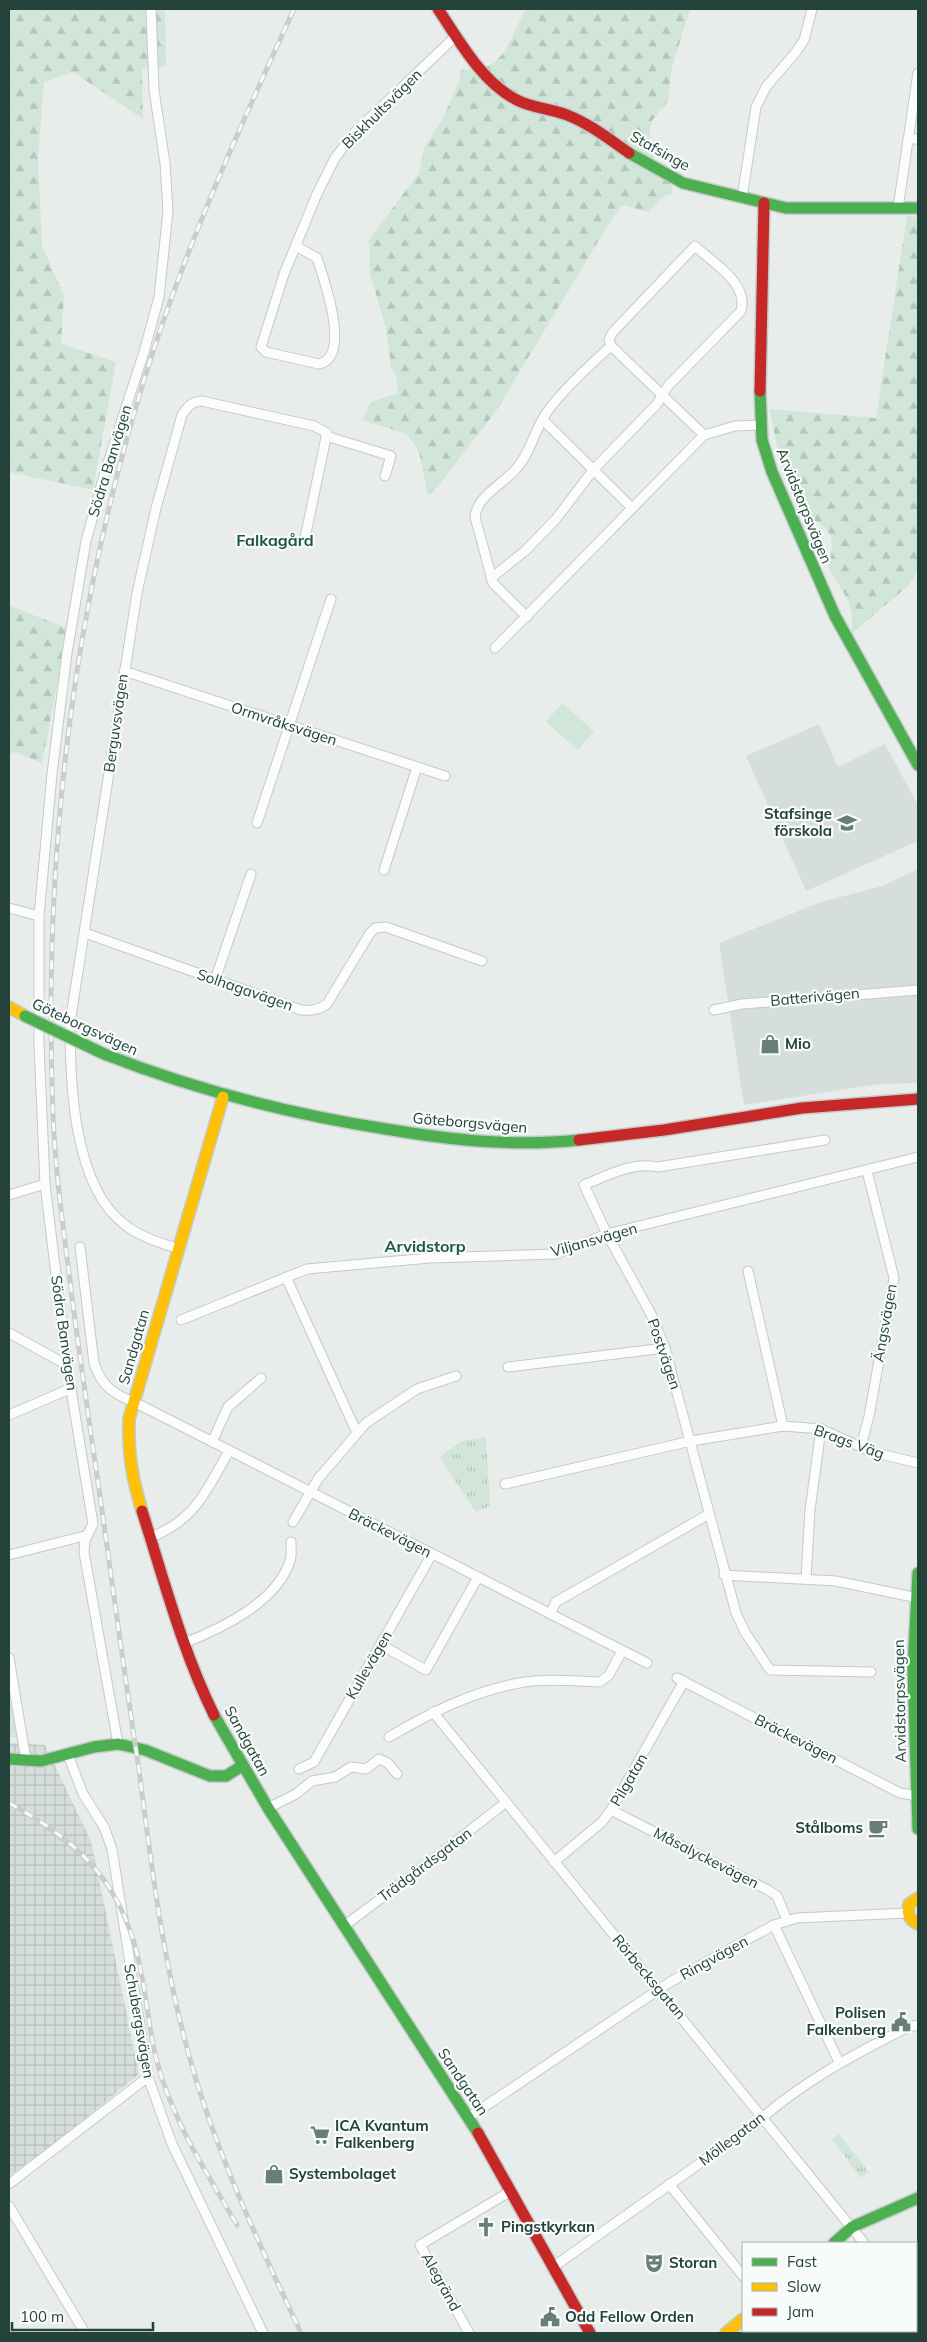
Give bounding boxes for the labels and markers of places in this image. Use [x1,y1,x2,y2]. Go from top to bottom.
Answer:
place label: Stafsinge förskola [764,804,832,840]
school or university icon: Stafsinge förskola [836,812,858,834]
shop icon: Mio [759,1033,781,1055]
place label: Mio [785,1034,811,1053]
cafe icon: Stålboms [867,1817,889,1839]
place label: Stålboms [795,1818,863,1837]
place label: Polisen Falkenberg [806,2003,886,2039]
public building icon: Polisen Falkenberg [890,2011,912,2033]
place label: ICA Kvantum Falkenberg [335,2116,429,2152]
supermarket icon: ICA Kvantum Falkenberg [309,2124,331,2146]
shop icon: Systembolaget [263,2163,285,2185]
place label: Systembolaget [289,2164,396,2183]
church icon: Pingstkyrkan [475,2216,497,2238]
place label: Pingstkyrkan [501,2217,595,2236]
theatre icon: Storan [643,2252,665,2274]
place label: Storan [669,2253,717,2272]
public building icon: Odd Fellow Orden [539,2306,561,2328]
place label: Odd Fellow Orden [565,2307,694,2326]

